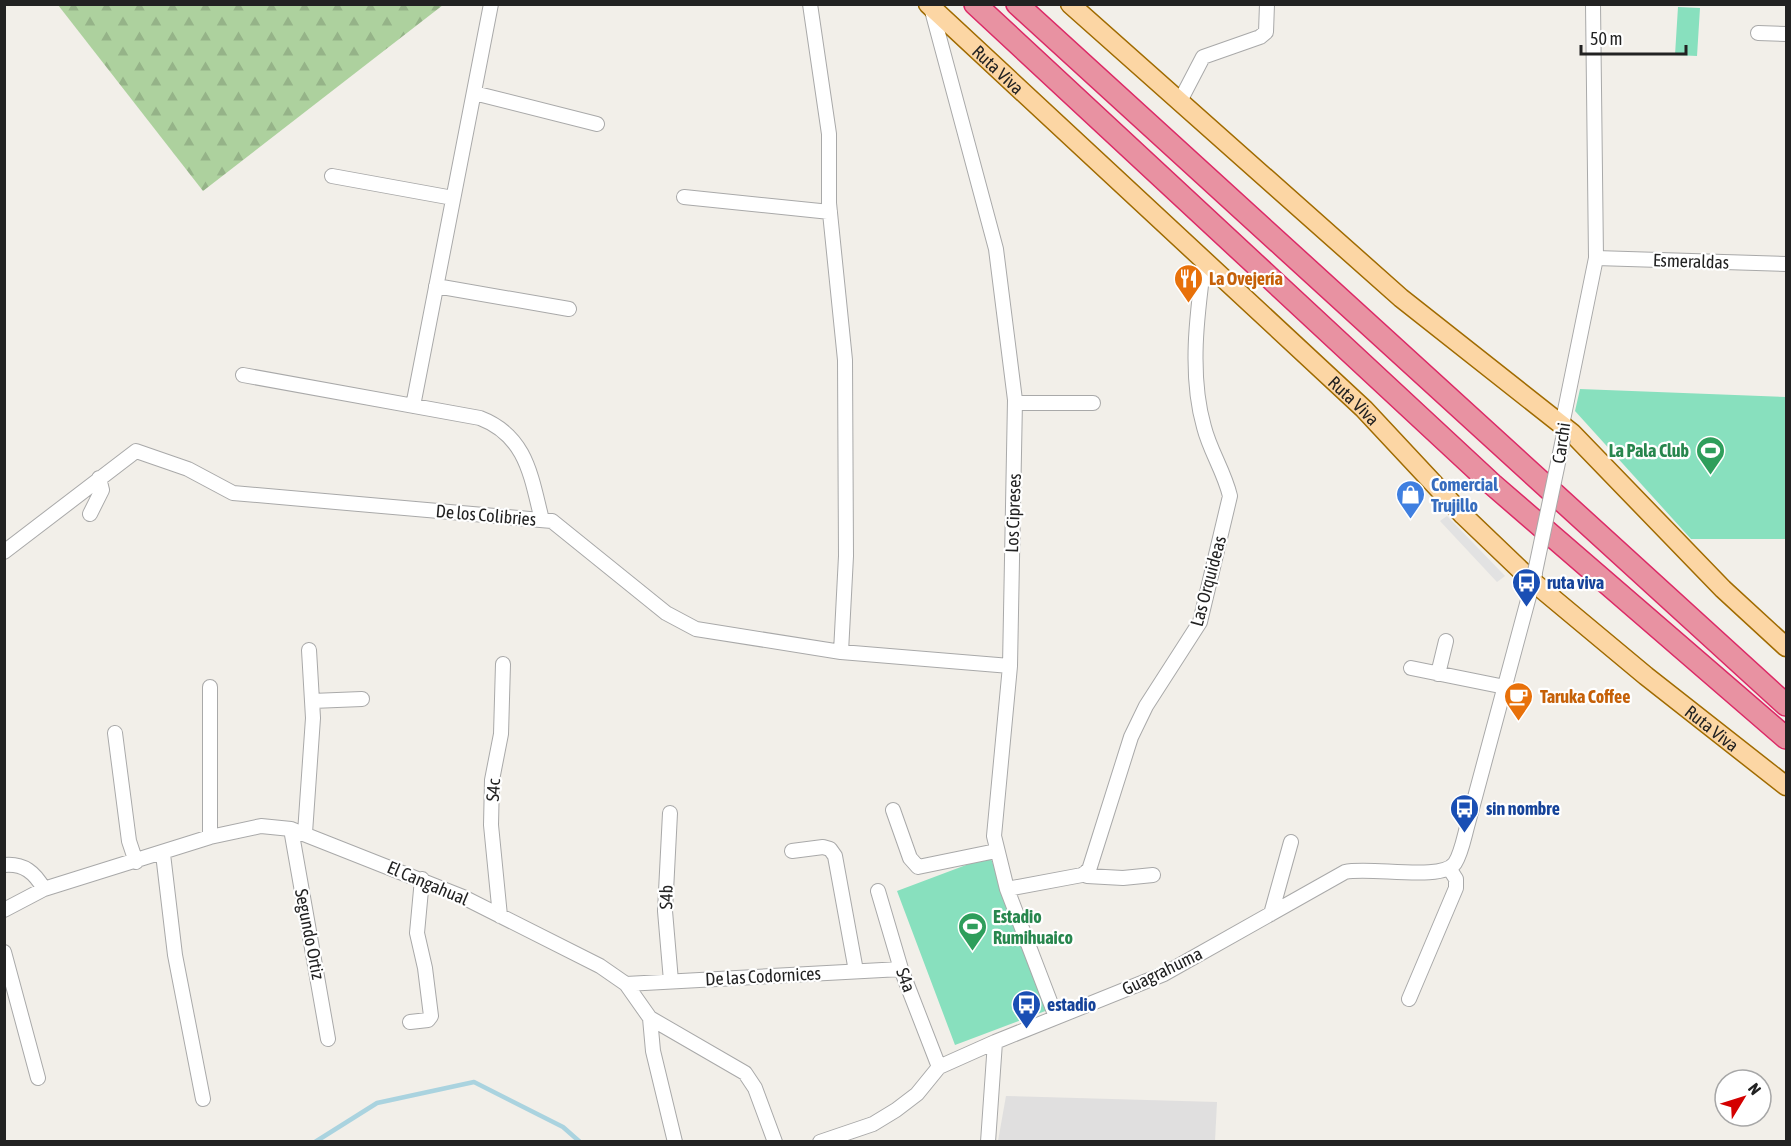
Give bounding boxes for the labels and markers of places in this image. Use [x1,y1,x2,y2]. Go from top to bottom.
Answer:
restaurant icon: La Ovejería [1172,262,1204,304]
place label: La Ovejería [1209,268,1283,289]
sports icon: La Pala Club [1694,434,1726,476]
place label: La Pala Club [1609,440,1689,461]
place label: Comercial Trujillo [1431,474,1498,516]
shop icon: Comercial Trujillo [1394,478,1426,520]
bus stop icon: ruta viva [1510,566,1542,608]
place label: ruta viva [1547,572,1604,593]
cafe icon: Taruka Coffee [1503,680,1535,722]
place label: Taruka Coffee [1540,686,1630,707]
bus stop icon: sin nombre [1449,792,1481,834]
place label: sin nombre [1486,798,1560,819]
place label: Estadio Rumihuaico [993,906,1073,948]
sports icon: Estadio Rumihuaico [956,910,988,952]
bus stop icon: estadio [1010,988,1042,1030]
place label: estadio [1047,994,1096,1015]

